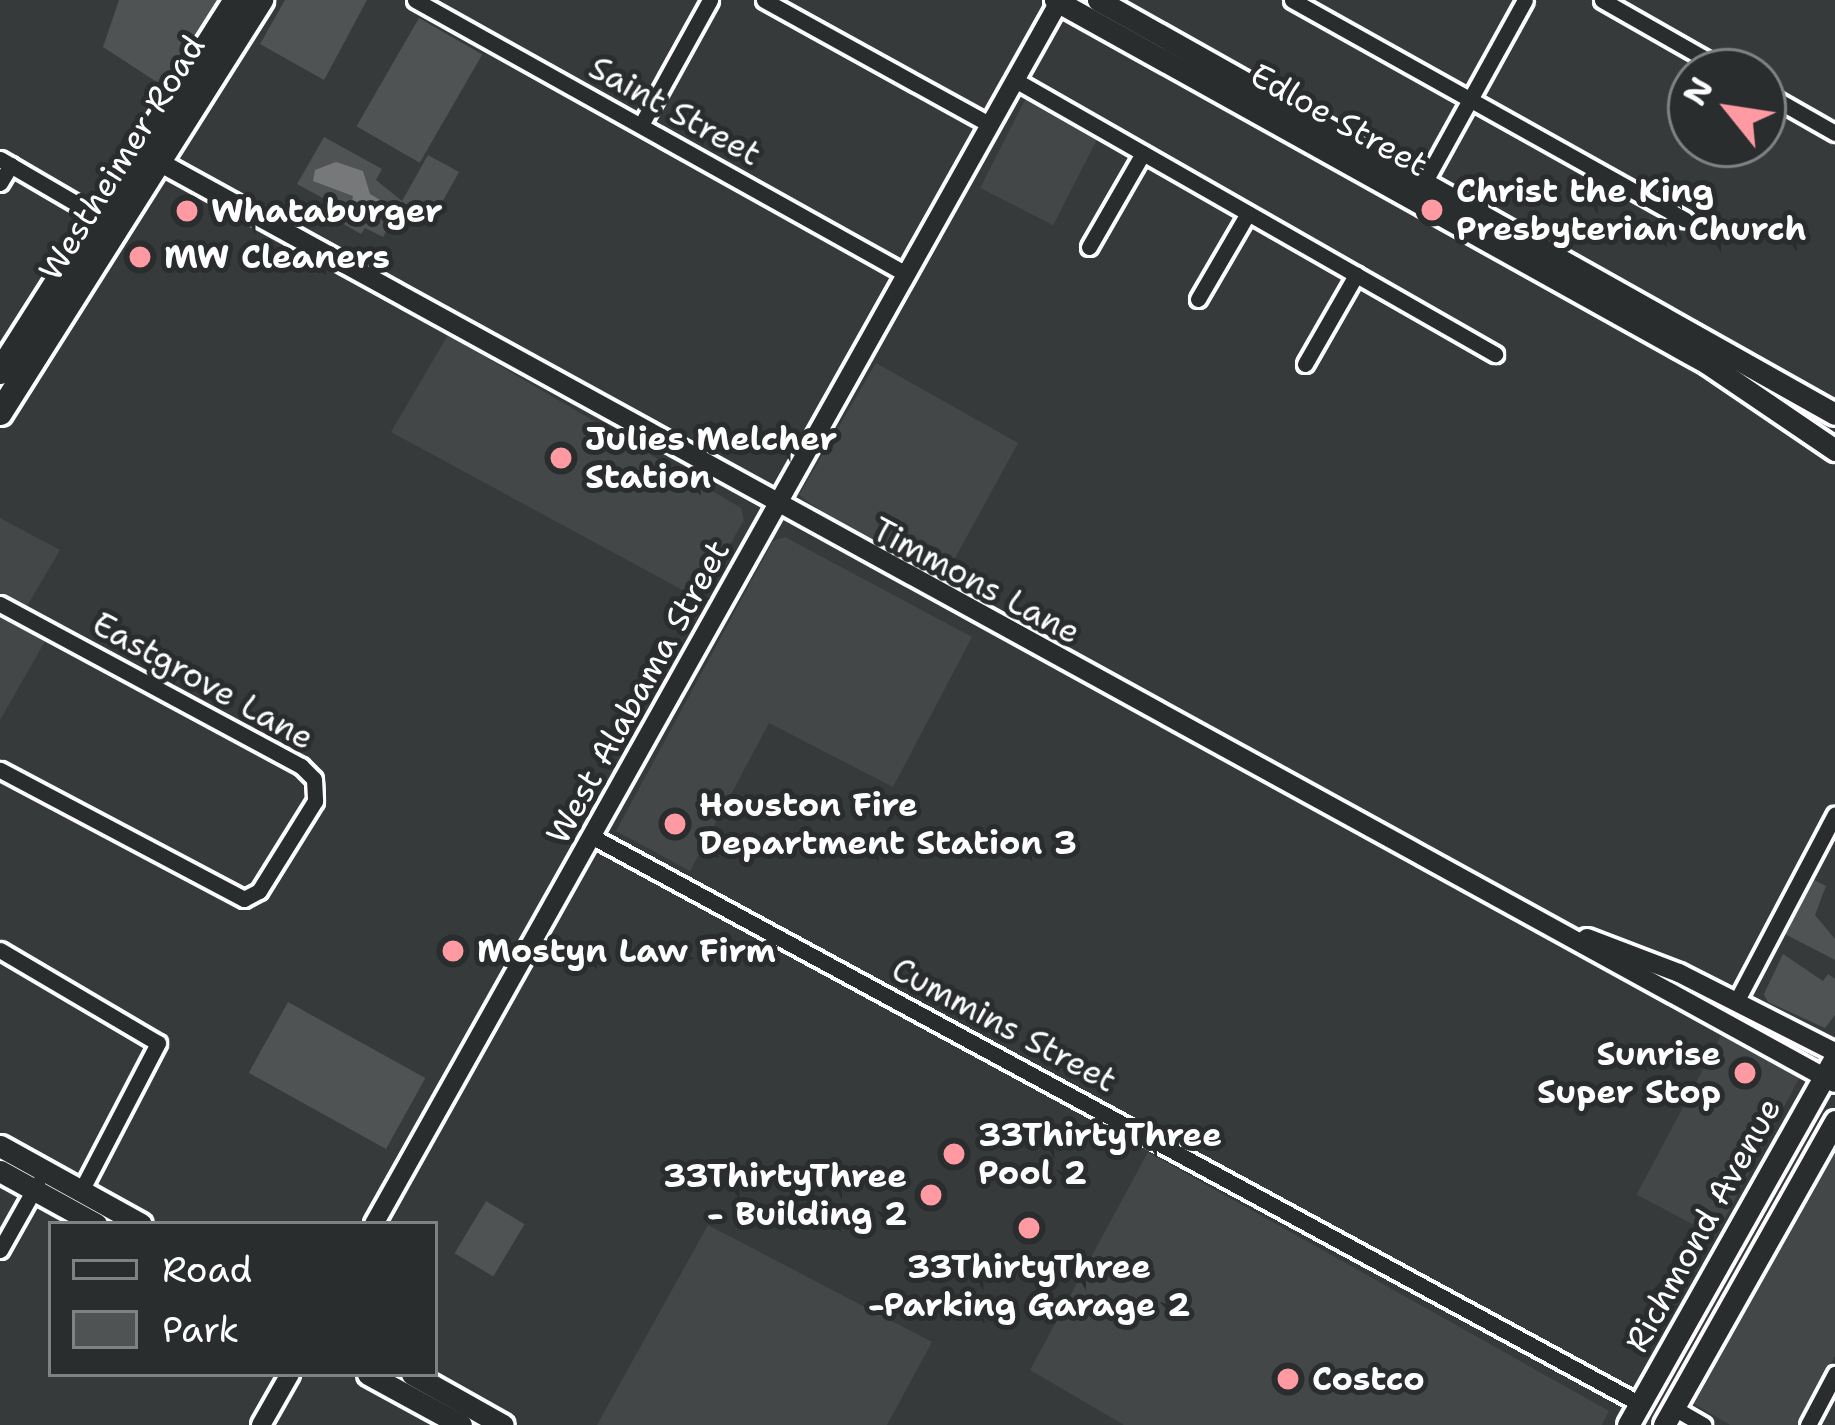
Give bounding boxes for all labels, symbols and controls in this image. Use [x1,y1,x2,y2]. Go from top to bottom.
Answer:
street label: Westheimer Road [31,28,213,288]
street label: Saint Street [582,48,768,174]
north arrow [1667,48,1787,168]
street label: Edloe Street [1243,55,1435,185]
text: N [1672,69,1724,114]
place label: Christ the King Presbyterian Church [1456,171,1807,249]
place label: Whataburger [211,191,443,231]
marker: Christ the King Presbyterian Church [1419,197,1445,223]
marker: Whataburger [174,198,200,224]
place label: MW Cleaners [164,237,390,277]
marker: MW Cleaners [127,244,153,270]
place label: Julies Melcher Station [585,419,837,497]
marker: Julies Melcher Station [548,445,574,471]
street label: Timmons Lane [865,510,1087,652]
street label: West Alabama Street [538,533,738,851]
street label: Eastgrove Lane [86,604,320,758]
place label: Houston Fire Department Station 3 [699,785,1077,863]
marker: Houston Fire Department Station 3 [662,811,688,837]
place label: Mostyn Law Firm [477,931,776,971]
marker: Mostyn Law Firm [440,938,466,964]
street label: Cummins Street [885,949,1123,1101]
place label: Sunrise Super Stop [1537,1034,1721,1112]
marker: Sunrise Super Stop [1732,1060,1758,1086]
street label: Richmond Avenue [1617,1091,1789,1359]
place label: 33ThirtyThree Pool 2 [978,1115,1222,1193]
marker: 33ThirtyThree Pool 2 [941,1141,967,1167]
place label: 33ThirtyThree - Building 2 [663,1156,907,1234]
marker: 33ThirtyThree - Building 2 [918,1182,944,1208]
marker: 33ThirtyThree -Parking Garage 2 [1016,1215,1042,1241]
legend [48,1221,438,1377]
text: Road [162,1245,252,1294]
place label: 33ThirtyThree -Parking Garage 2 [868,1247,1190,1325]
text: Park [162,1305,239,1354]
place label: Costco [1312,1359,1425,1399]
marker: Costco [1275,1366,1301,1392]

